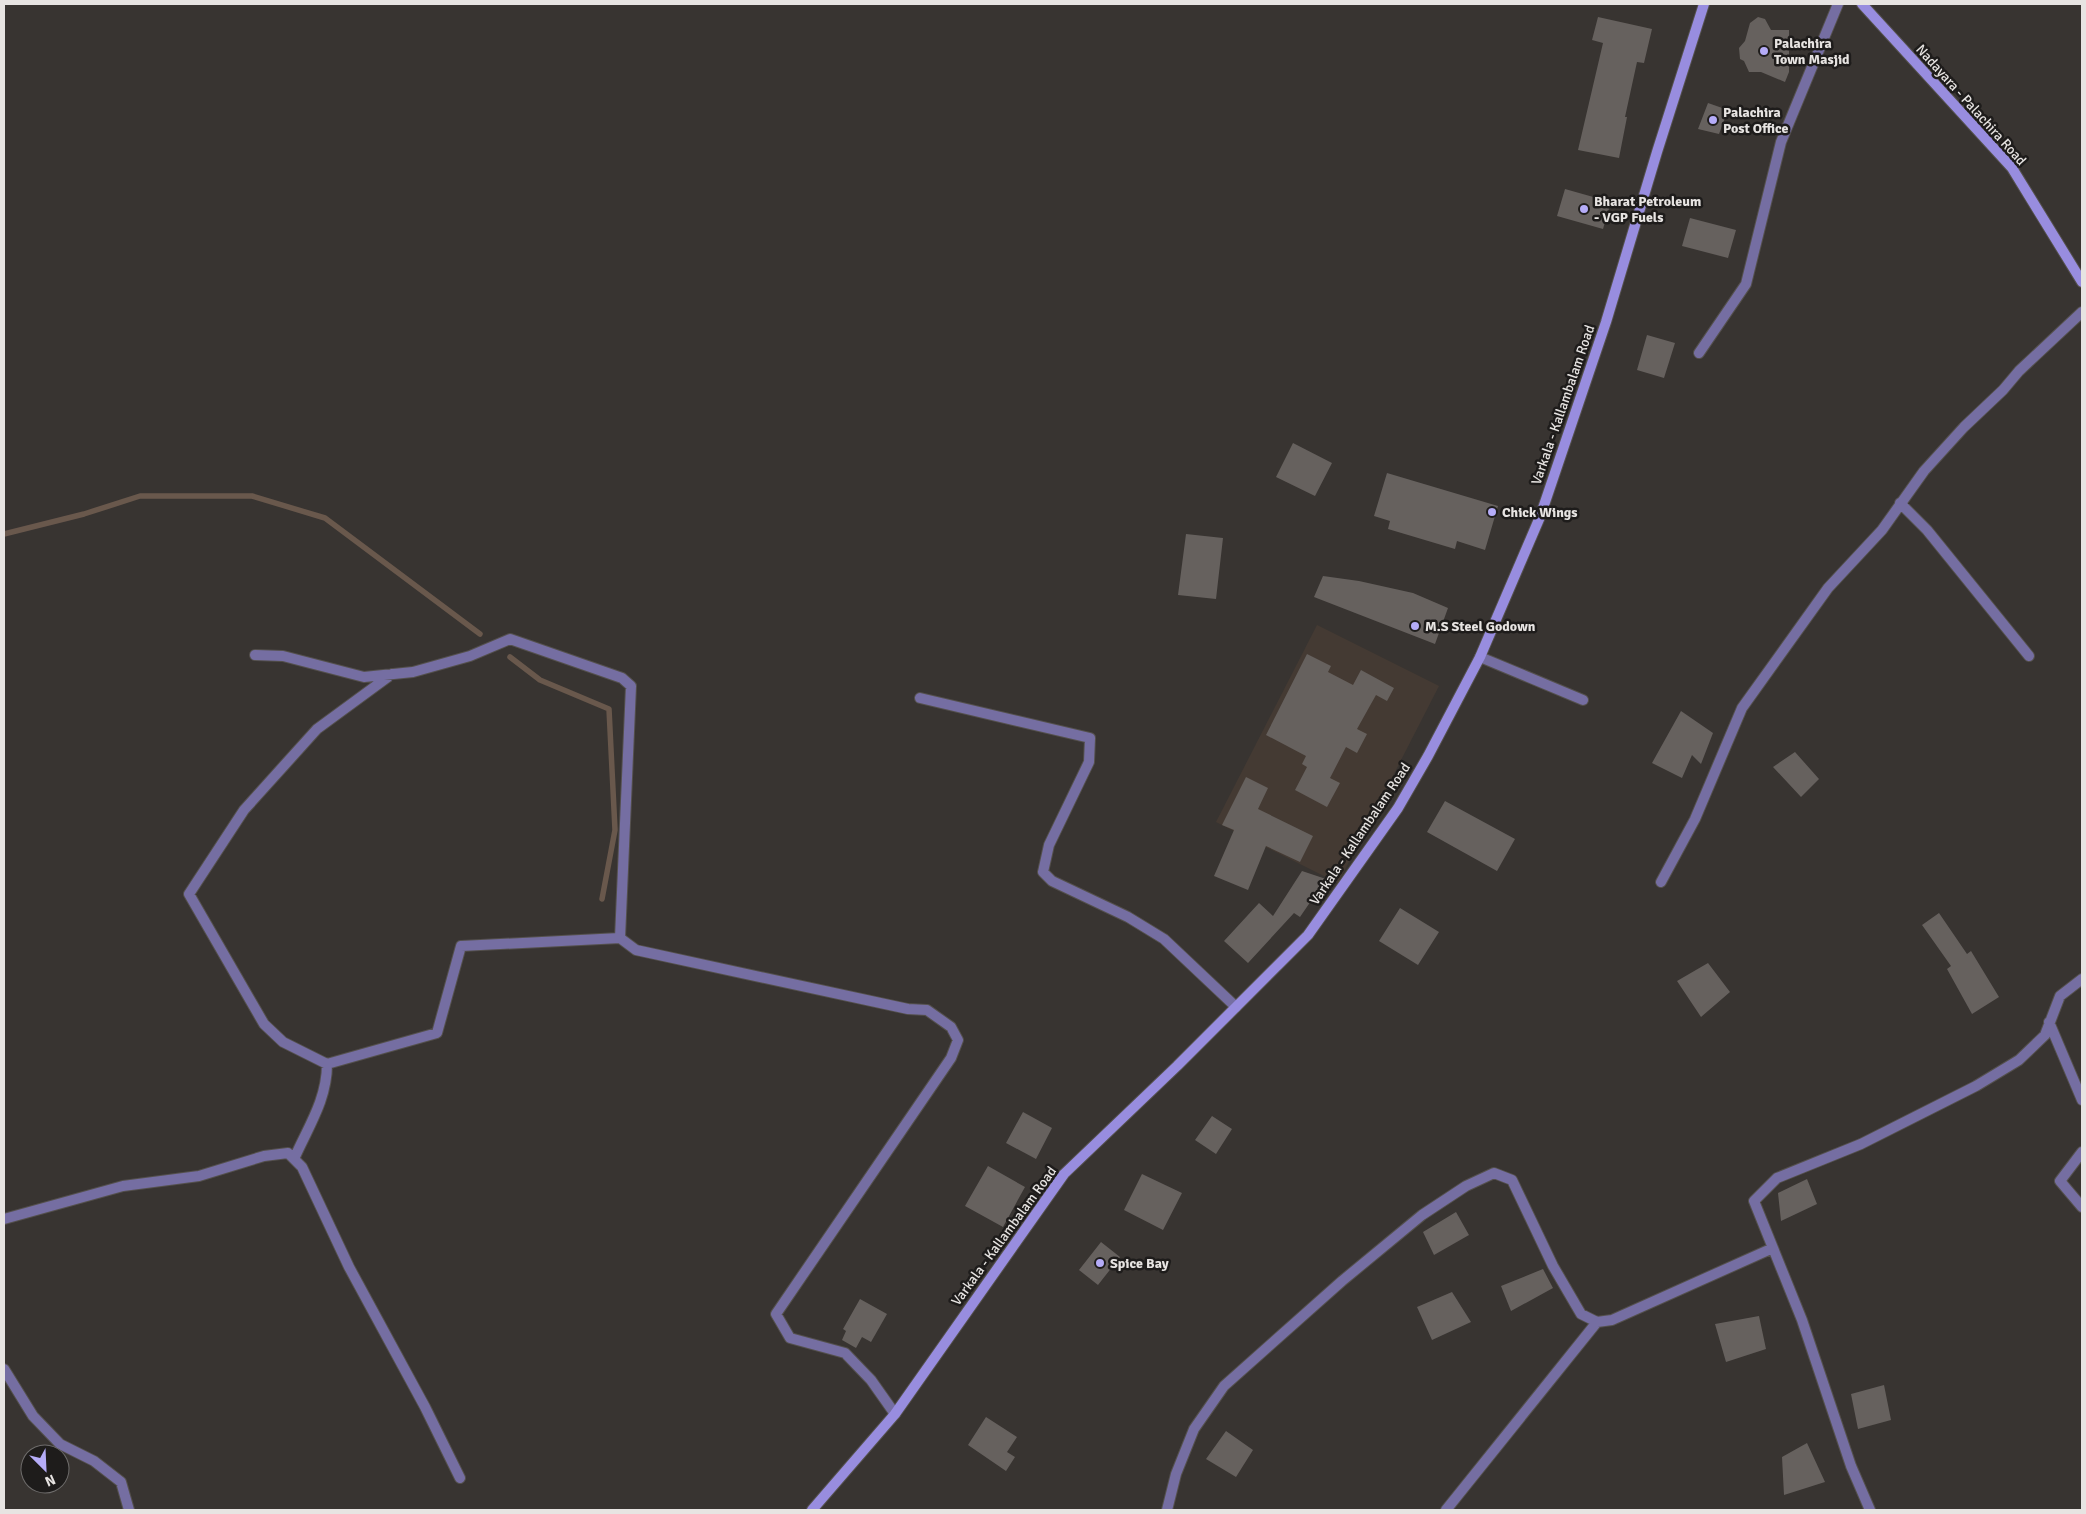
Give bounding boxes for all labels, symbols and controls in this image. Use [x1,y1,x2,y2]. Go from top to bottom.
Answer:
place label: Palachira Town Masjid [1774,35,1850,68]
street label: Nadayara - Palachira Road [1912,41,2030,169]
marker: Palachira Town Masjid [1758,45,1770,57]
place label: Palachira Post Office [1723,104,1789,137]
marker: Palachira Post Office [1707,114,1719,126]
place label: Bharat Petroleum - VGP Fuels [1594,193,1701,226]
marker: Bharat Petroleum - VGP Fuels [1578,203,1590,215]
street label: Varkala - Kallambalam Road [1528,323,1598,487]
place label: Chick Wings [1502,504,1578,521]
marker: Chick Wings [1486,506,1498,518]
place label: M.S Steel Godown [1425,618,1536,635]
marker: M.S Steel Godown [1409,620,1421,632]
street label: Varkala - Kallambalam Road [1306,760,1414,908]
street label: Varkala - Kallambalam Road [948,1163,1060,1309]
place label: Spice Bay [1110,1255,1169,1272]
marker: Spice Bay [1094,1257,1106,1269]
north arrow [20,1444,70,1494]
text: N [42,1471,58,1490]

